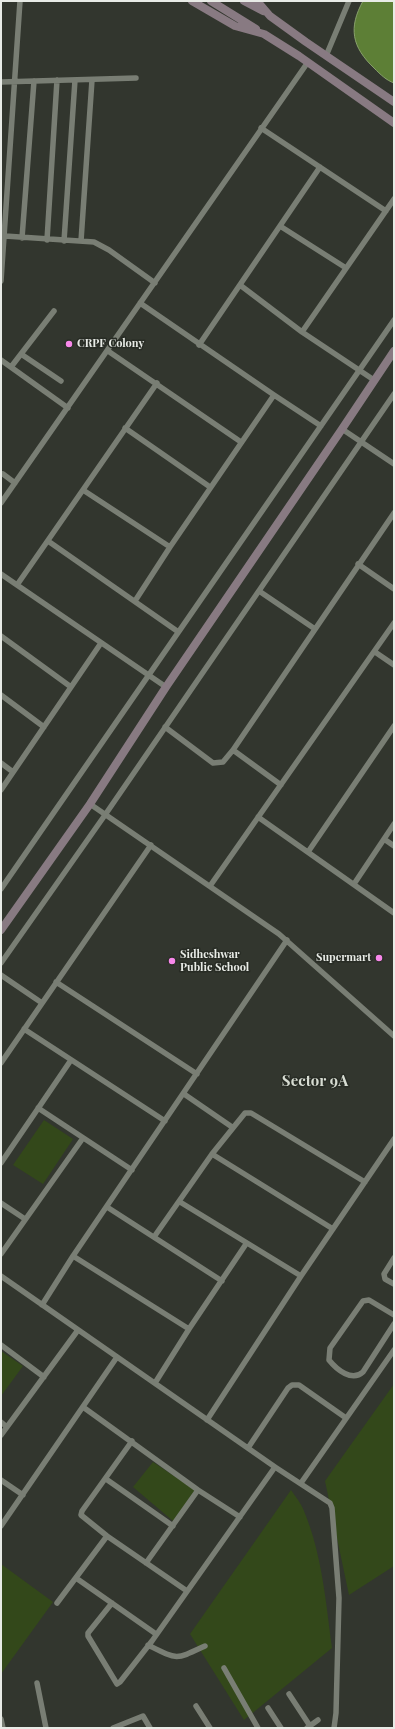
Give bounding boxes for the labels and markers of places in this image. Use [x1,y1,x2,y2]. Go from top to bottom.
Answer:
place label: CRPF Colony [77,337,144,351]
marker: CRPF Colony [64,339,74,349]
place label: Sidheshwar Public School [180,948,249,974]
place label: Supermart [316,951,371,965]
marker: Supermart [374,953,384,963]
marker: Sidheshwar Public School [167,956,177,966]

